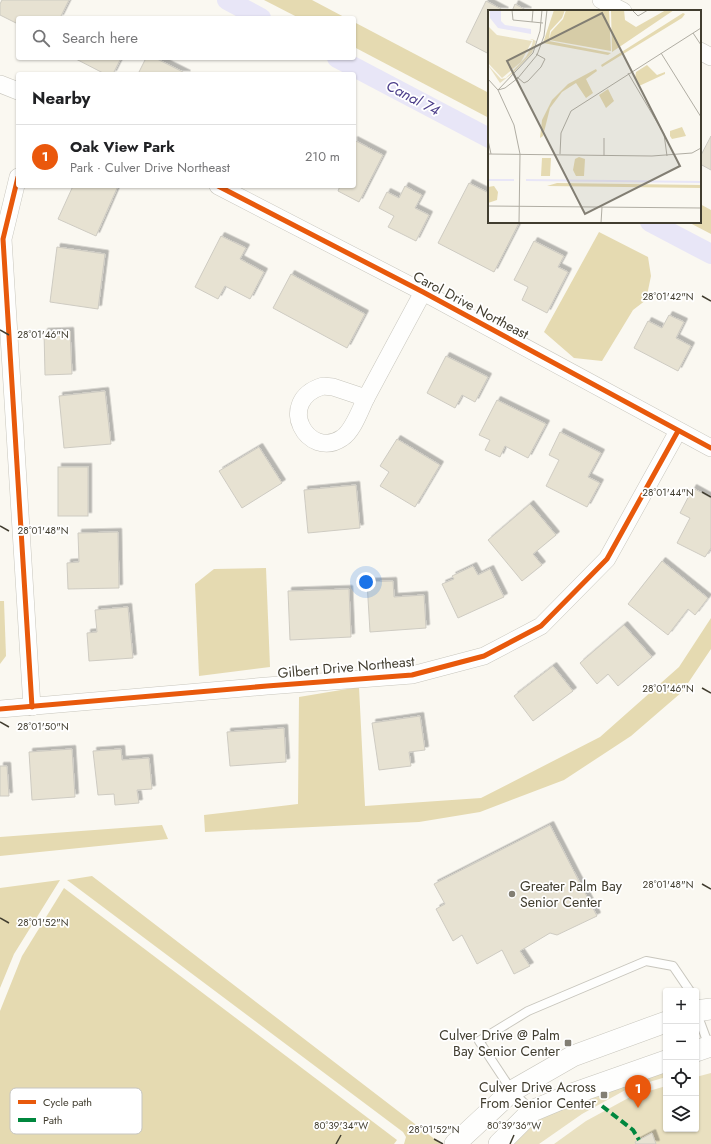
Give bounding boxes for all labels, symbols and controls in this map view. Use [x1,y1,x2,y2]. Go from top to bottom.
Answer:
inset map [488,10,701,223]
search box [16,16,356,60]
icon: search [30,27,52,49]
text: Search here [62,27,138,49]
water label: Canal 74 [382,75,444,122]
text: Nearby [32,86,90,110]
text: Oak View Park [70,136,175,158]
text: 1 [42,147,48,166]
text: 210 m [305,147,340,166]
text: Park · Culver Drive Northeast [70,158,230,177]
street label: Carol Drive Northeast [410,266,533,344]
text: 28°01'42"N [642,289,694,304]
text: 28°01'46"N [17,327,69,342]
text: 28°01'44"N [642,485,694,500]
text: 28°01'48"N [18,523,68,538]
your location [356,572,376,592]
street label: Gilbert Drive Northeast [277,651,416,683]
text: 28°01'46"N [642,681,694,696]
text: 28°01'50"N [17,719,69,734]
place label: Greater Palm Bay Senior Center [520,876,623,912]
text: 28°01'48"N [643,877,693,892]
marker: Greater Palm Bay Senior Center [507,889,517,899]
text: 28°01'52"N [17,915,69,930]
map controls [663,988,699,1132]
button: + [663,988,699,1024]
button: − [663,1024,699,1060]
place label: Culver Drive @ Palm Bay Senior Center [439,1025,560,1061]
marker: Culver Drive @ Palm Bay Senior Center [563,1038,573,1048]
button: locate [663,1060,699,1096]
pin: 1 [625,1075,651,1108]
place label: Culver Drive Across From Senior Center [479,1077,596,1113]
legend [10,1088,142,1134]
marker: Culver Drive Across From Senior Center [599,1090,609,1100]
text: Cycle path [43,1094,92,1110]
button: layers [663,1096,699,1132]
text: Path [43,1112,62,1128]
text: 80°39'34"W [314,1118,368,1133]
text: 80°39'36"W [487,1118,541,1133]
text: 28°01'52"N [408,1122,460,1137]

